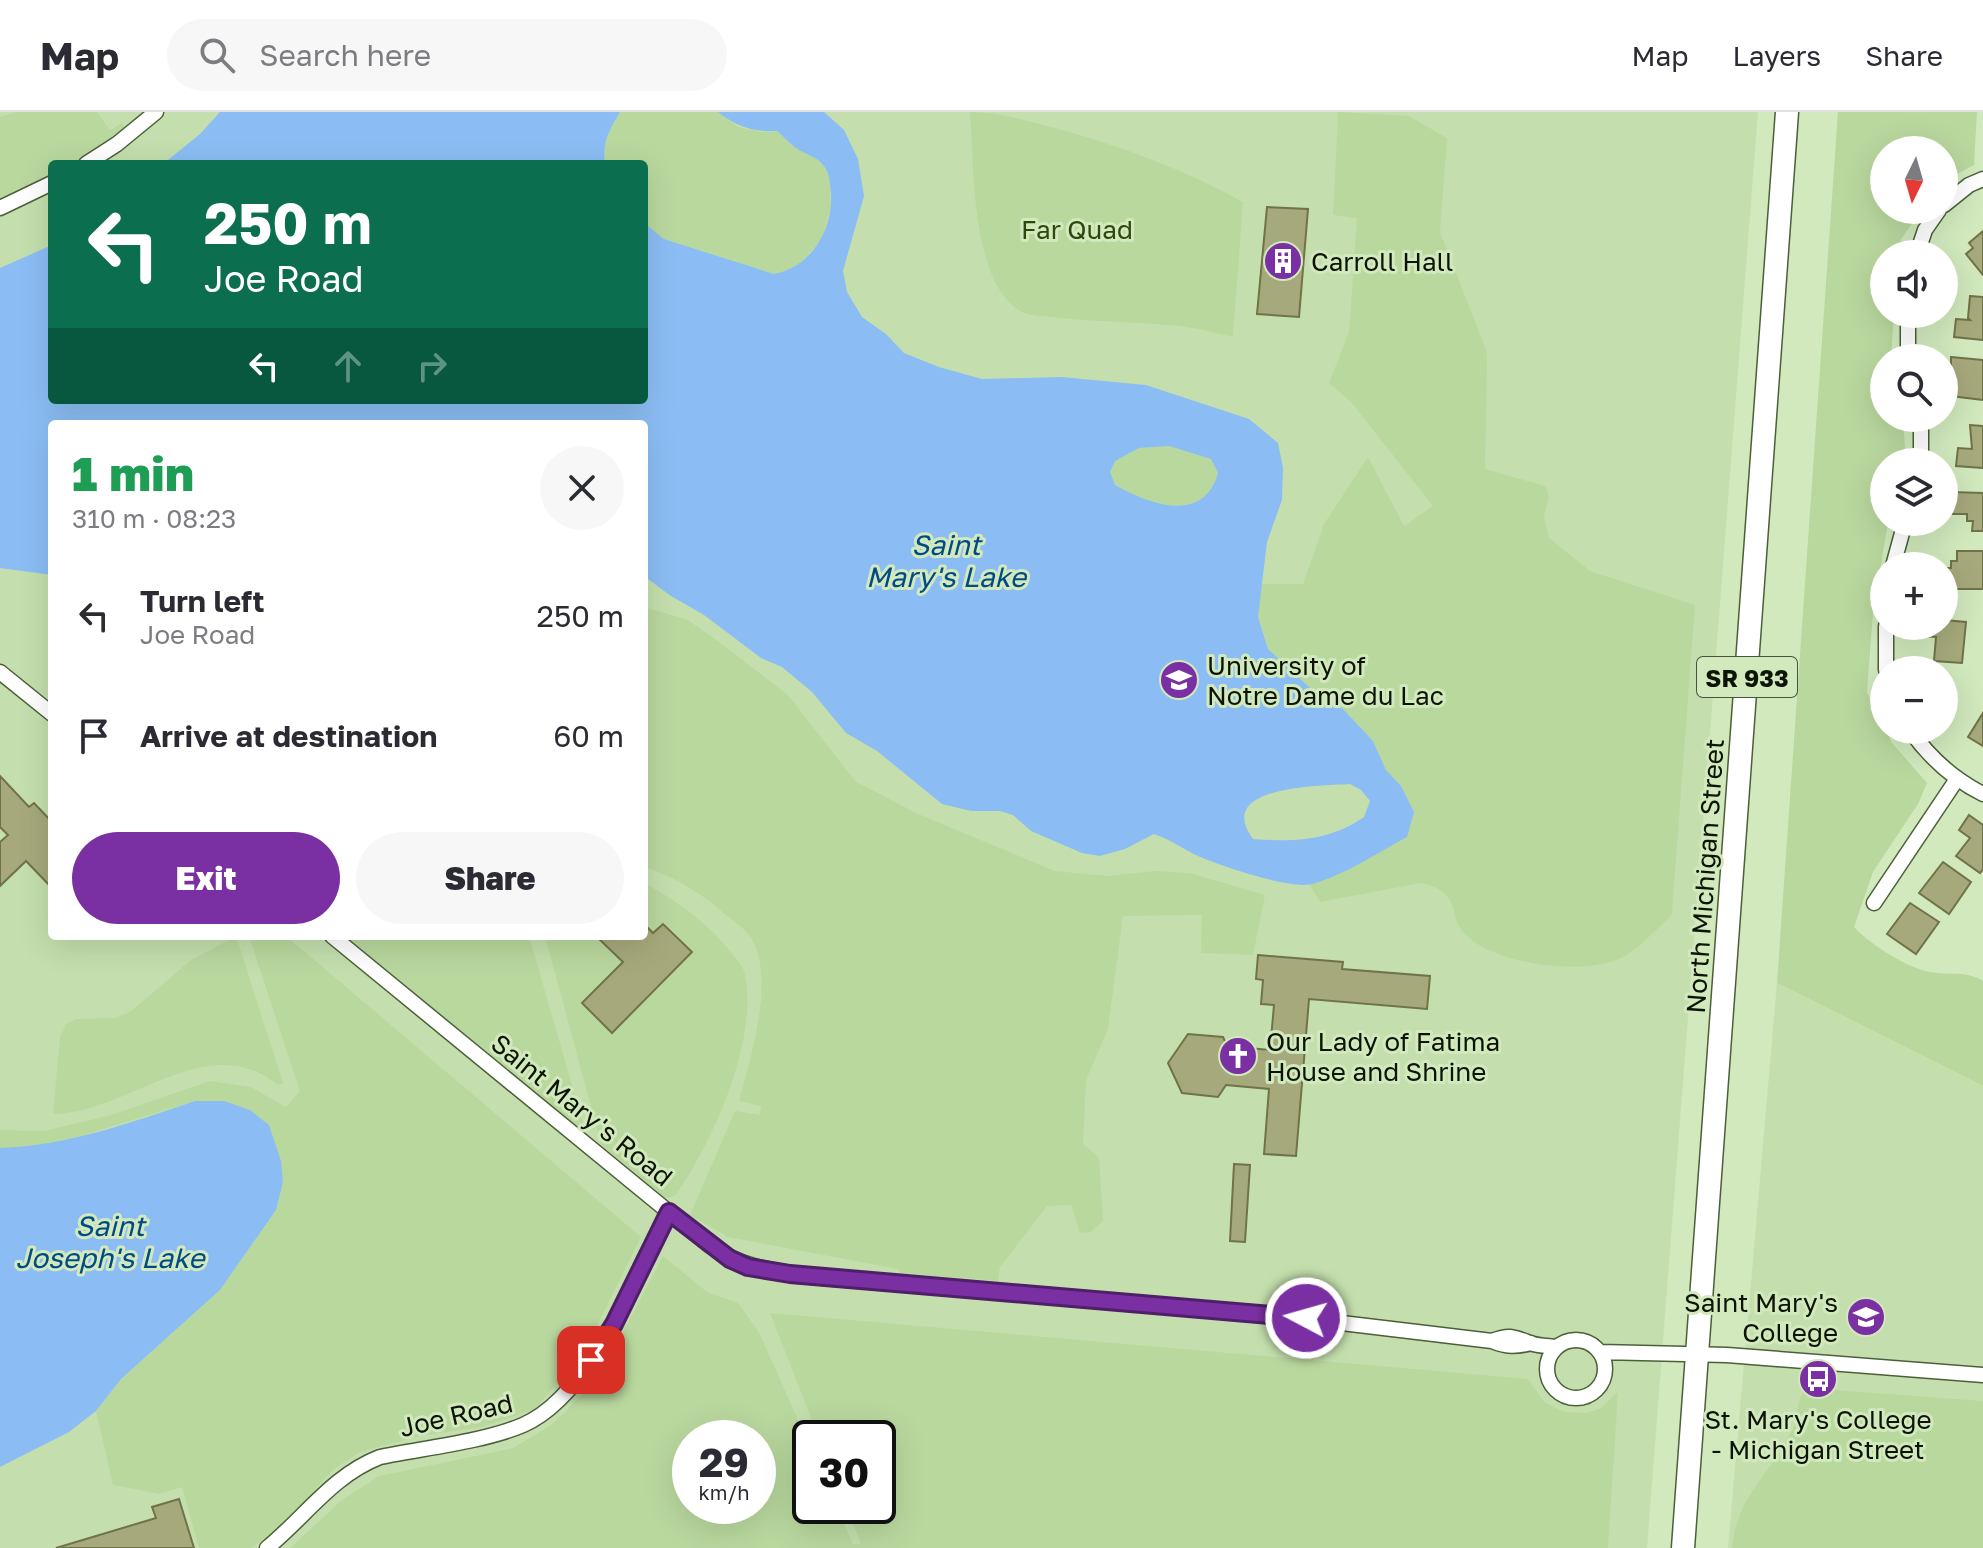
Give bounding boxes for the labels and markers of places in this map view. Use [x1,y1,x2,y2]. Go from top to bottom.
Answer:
building icon: Carroll Hall [1262,240,1304,282]
place label: Carroll Hall [1311,246,1453,277]
place label: University of Notre Dame du Lac [1207,650,1444,711]
school or university icon: University of Notre Dame du Lac [1158,659,1200,701]
place label: Our Lady of Fatima House and Shrine [1266,1026,1500,1087]
church icon: Our Lady of Fatima House and Shrine [1217,1035,1259,1077]
place label: Saint Mary's College [1684,1287,1838,1348]
school or university icon: Saint Mary's College [1845,1296,1887,1338]
pin [557,1326,625,1394]
bus stop icon: St. Mary's College - Michigan Street [1797,1358,1839,1400]
place label: St. Mary's College - Michigan Street [1705,1404,1931,1465]

